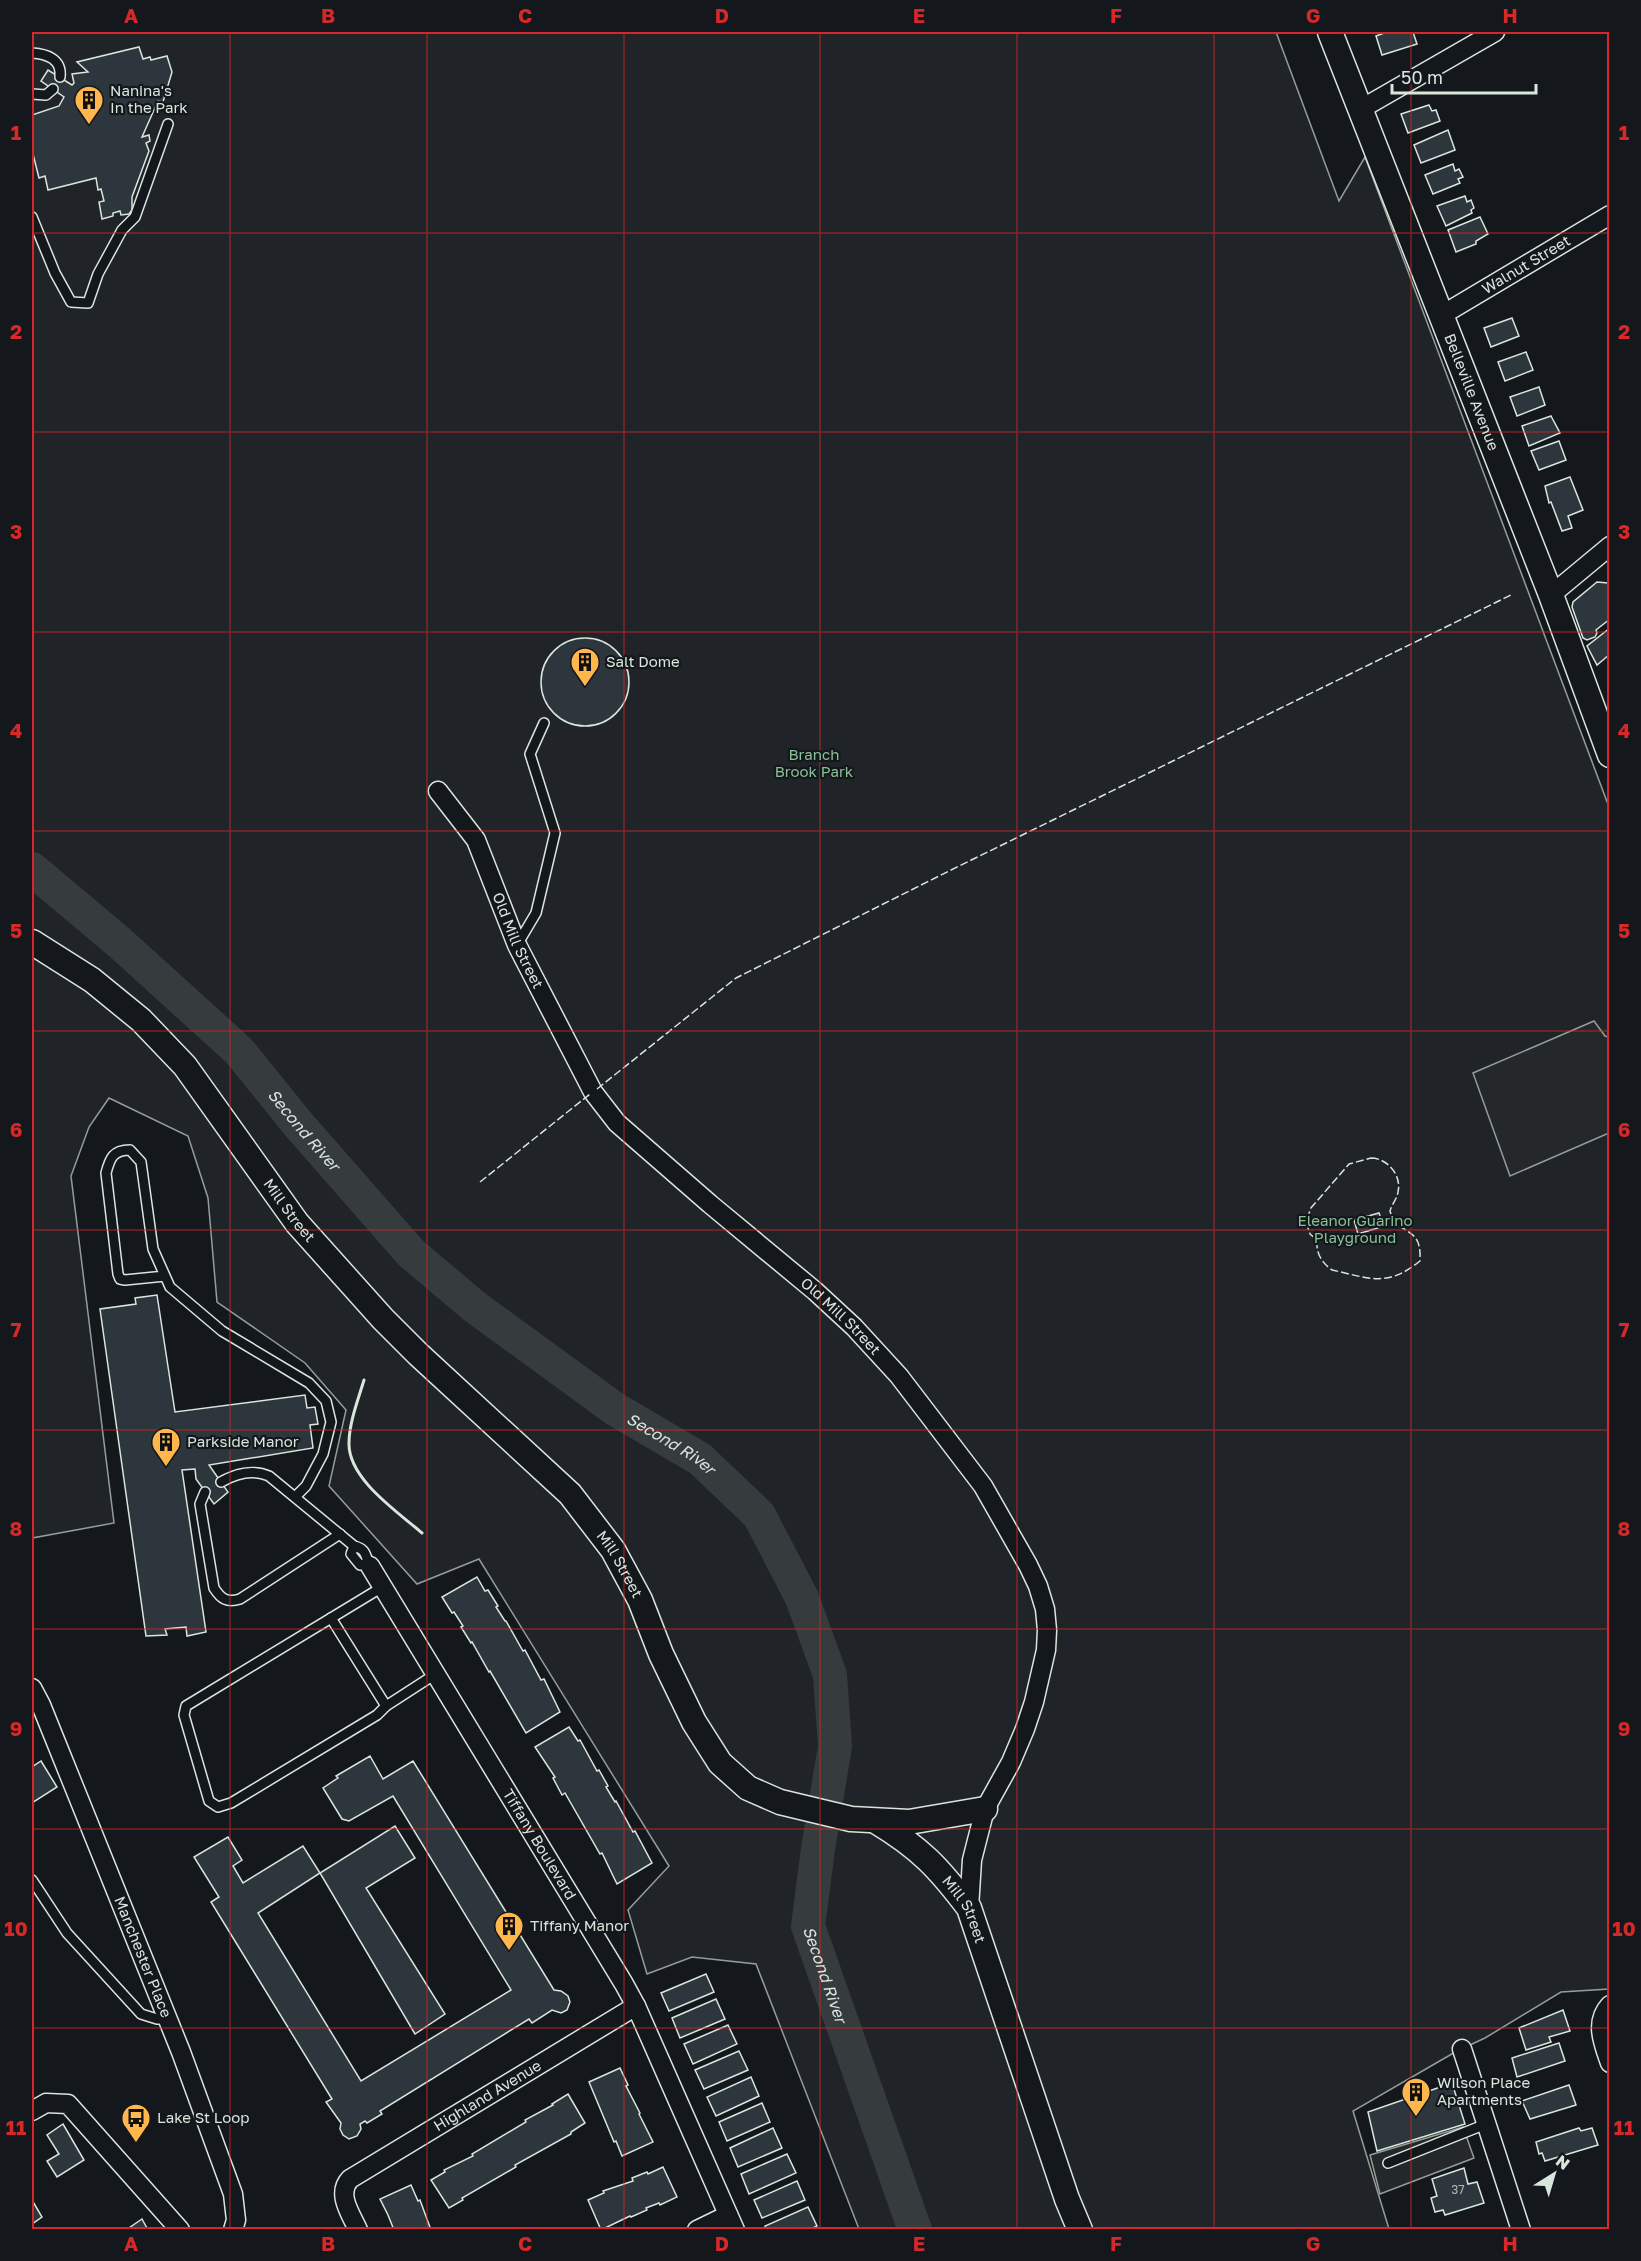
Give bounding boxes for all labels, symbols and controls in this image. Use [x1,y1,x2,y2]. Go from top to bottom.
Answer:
text: A [124,3,138,27]
text: B [321,3,335,27]
text: C [518,3,532,27]
text: D [715,3,729,27]
text: E [913,3,925,27]
text: F [1110,3,1122,27]
text: G [1306,3,1320,27]
text: H [1502,3,1518,27]
scale bar [1392,57,1536,95]
text: 50 m [1401,66,1443,88]
place label: Nanina's In the Park [110,81,188,116]
building icon: Nanina's In the Park [73,84,105,126]
text: 1 [11,120,21,144]
text: 1 [1619,120,1629,144]
street label: Walnut Street [1478,231,1573,297]
text: 2 [10,319,22,343]
text: 2 [1618,319,1630,343]
street label: Belleville Avenue [1441,331,1503,453]
text: 3 [10,519,22,543]
text: 3 [1618,519,1630,543]
building icon: Salt Dome [569,646,601,688]
place label: Salt Dome [606,652,680,670]
text: 4 [10,718,22,742]
text: 4 [1618,718,1630,742]
park label: Branch Brook Park [775,745,854,780]
street label: Old Mill Street [489,890,548,991]
text: 5 [10,918,22,942]
text: 5 [1618,918,1630,942]
water label: Second River [264,1085,346,1177]
text: 6 [10,1117,22,1141]
text: 6 [1618,1117,1630,1141]
street label: Mill Street [260,1175,320,1245]
park label: Eleanor Guarino Playground [1297,1211,1413,1246]
street label: Old Mill Street [798,1273,885,1358]
text: 7 [11,1317,22,1341]
text: 7 [1619,1317,1630,1341]
water label: Second River [623,1408,722,1480]
building icon: Parkside Manor [150,1426,182,1468]
place label: Parkside Manor [187,1432,299,1450]
text: 8 [10,1516,22,1540]
text: 8 [1618,1516,1630,1540]
street label: Mill Street [593,1527,647,1600]
text: 9 [10,1716,22,1740]
text: 9 [1618,1716,1630,1740]
street label: Tiffany Boulevard [500,1785,581,1903]
street label: Mill Street [939,1871,990,1945]
street label: Manchester Place [111,1893,176,2020]
building icon: Tiffany Manor [493,1910,525,1952]
text: 10 [4,1916,28,1940]
place label: Tiffany Manor [530,1916,629,1934]
text: 10 [1612,1916,1636,1940]
water label: Second River [799,1924,852,2028]
street label: Highland Avenue [430,2055,544,2134]
place label: Wilson Place Apartments [1437,2073,1530,2108]
building icon: Wilson Place Apartments [1400,2076,1432,2118]
bus stop icon: Lake St Loop [120,2102,152,2144]
place label: Lake St Loop [157,2108,249,2126]
text: 11 [6,2115,26,2139]
text: 11 [1614,2115,1634,2139]
north arrow [1524,2144,1584,2204]
text: N [1552,2150,1574,2174]
house number: 37 [1451,2182,1465,2197]
text: A [124,2231,138,2255]
text: B [321,2231,335,2255]
text: C [518,2231,532,2255]
text: D [715,2231,729,2255]
text: E [913,2231,925,2255]
text: F [1110,2231,1122,2255]
text: G [1306,2231,1320,2255]
text: H [1502,2231,1518,2255]

